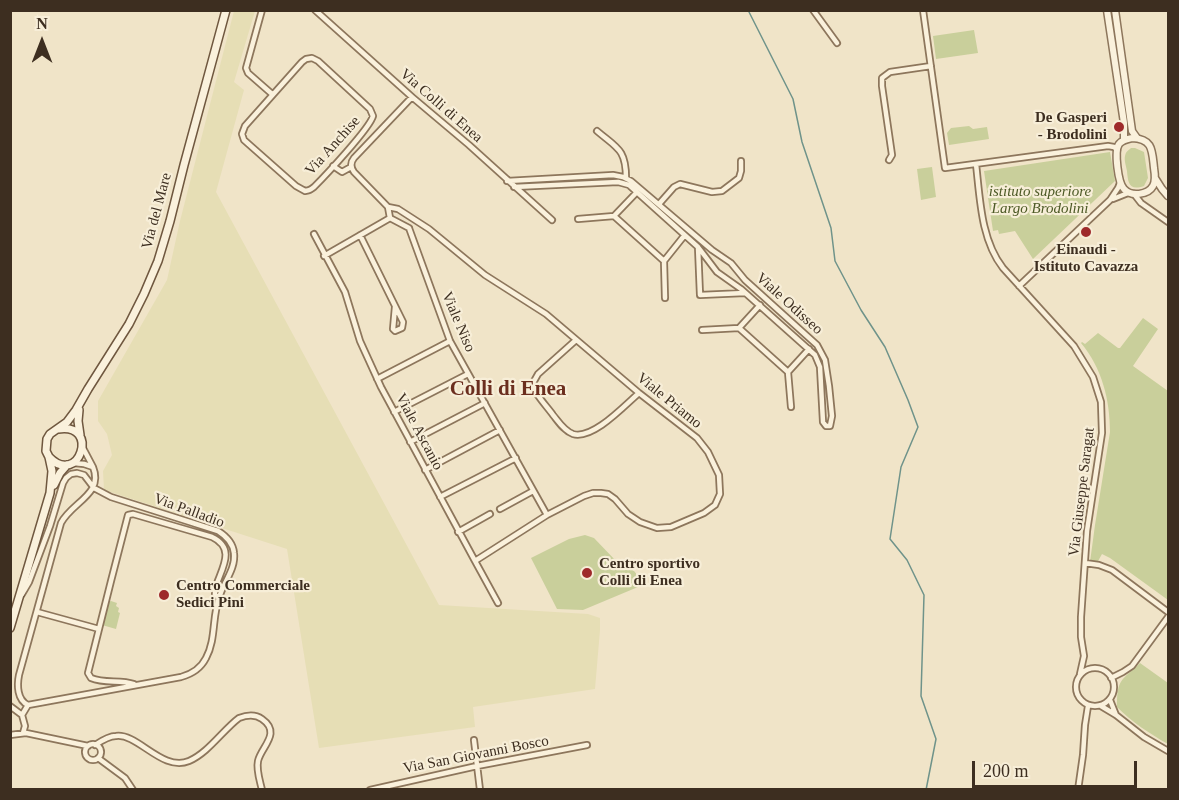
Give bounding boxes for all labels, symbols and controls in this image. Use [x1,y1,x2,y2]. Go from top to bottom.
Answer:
north arrow [12,12,72,72]
text: N [36,15,48,32]
street label: Via Colli di Enea [396,65,486,147]
place label: De Gasperi - Brodolini [1035,109,1107,144]
street label: Via Anchise [302,113,364,179]
marker: De Gasperi - Brodolini [1112,120,1126,134]
street label: Via del Mare [138,171,176,251]
park label: istituto superiore Largo Brodolini [989,183,1091,218]
marker: Einaudi - Istituto Cavazza [1079,225,1093,239]
place label: Einaudi - Istituto Cavazza [1034,241,1138,276]
street label: Viale Odisseo [752,269,826,339]
street label: Viale Niso [437,289,479,355]
street label: Viale Priamo [633,369,705,433]
district label: Colli di Enea [450,377,566,403]
street label: Viale Ascanio [391,390,447,474]
street label: Via Giuseppe Saragat [1065,426,1099,558]
street label: Via Palladio [151,490,227,532]
place label: Centro sportivo Colli di Enea [599,555,700,590]
marker: Centro sportivo Colli di Enea [580,566,594,580]
place label: Centro Commerciale Sedici Pini [176,577,310,612]
marker: Centro Commerciale Sedici Pini [157,588,171,602]
street label: Via San Giovanni Bosco [402,732,550,778]
scale bar [975,749,1140,787]
text: 200 m [983,761,1029,781]

